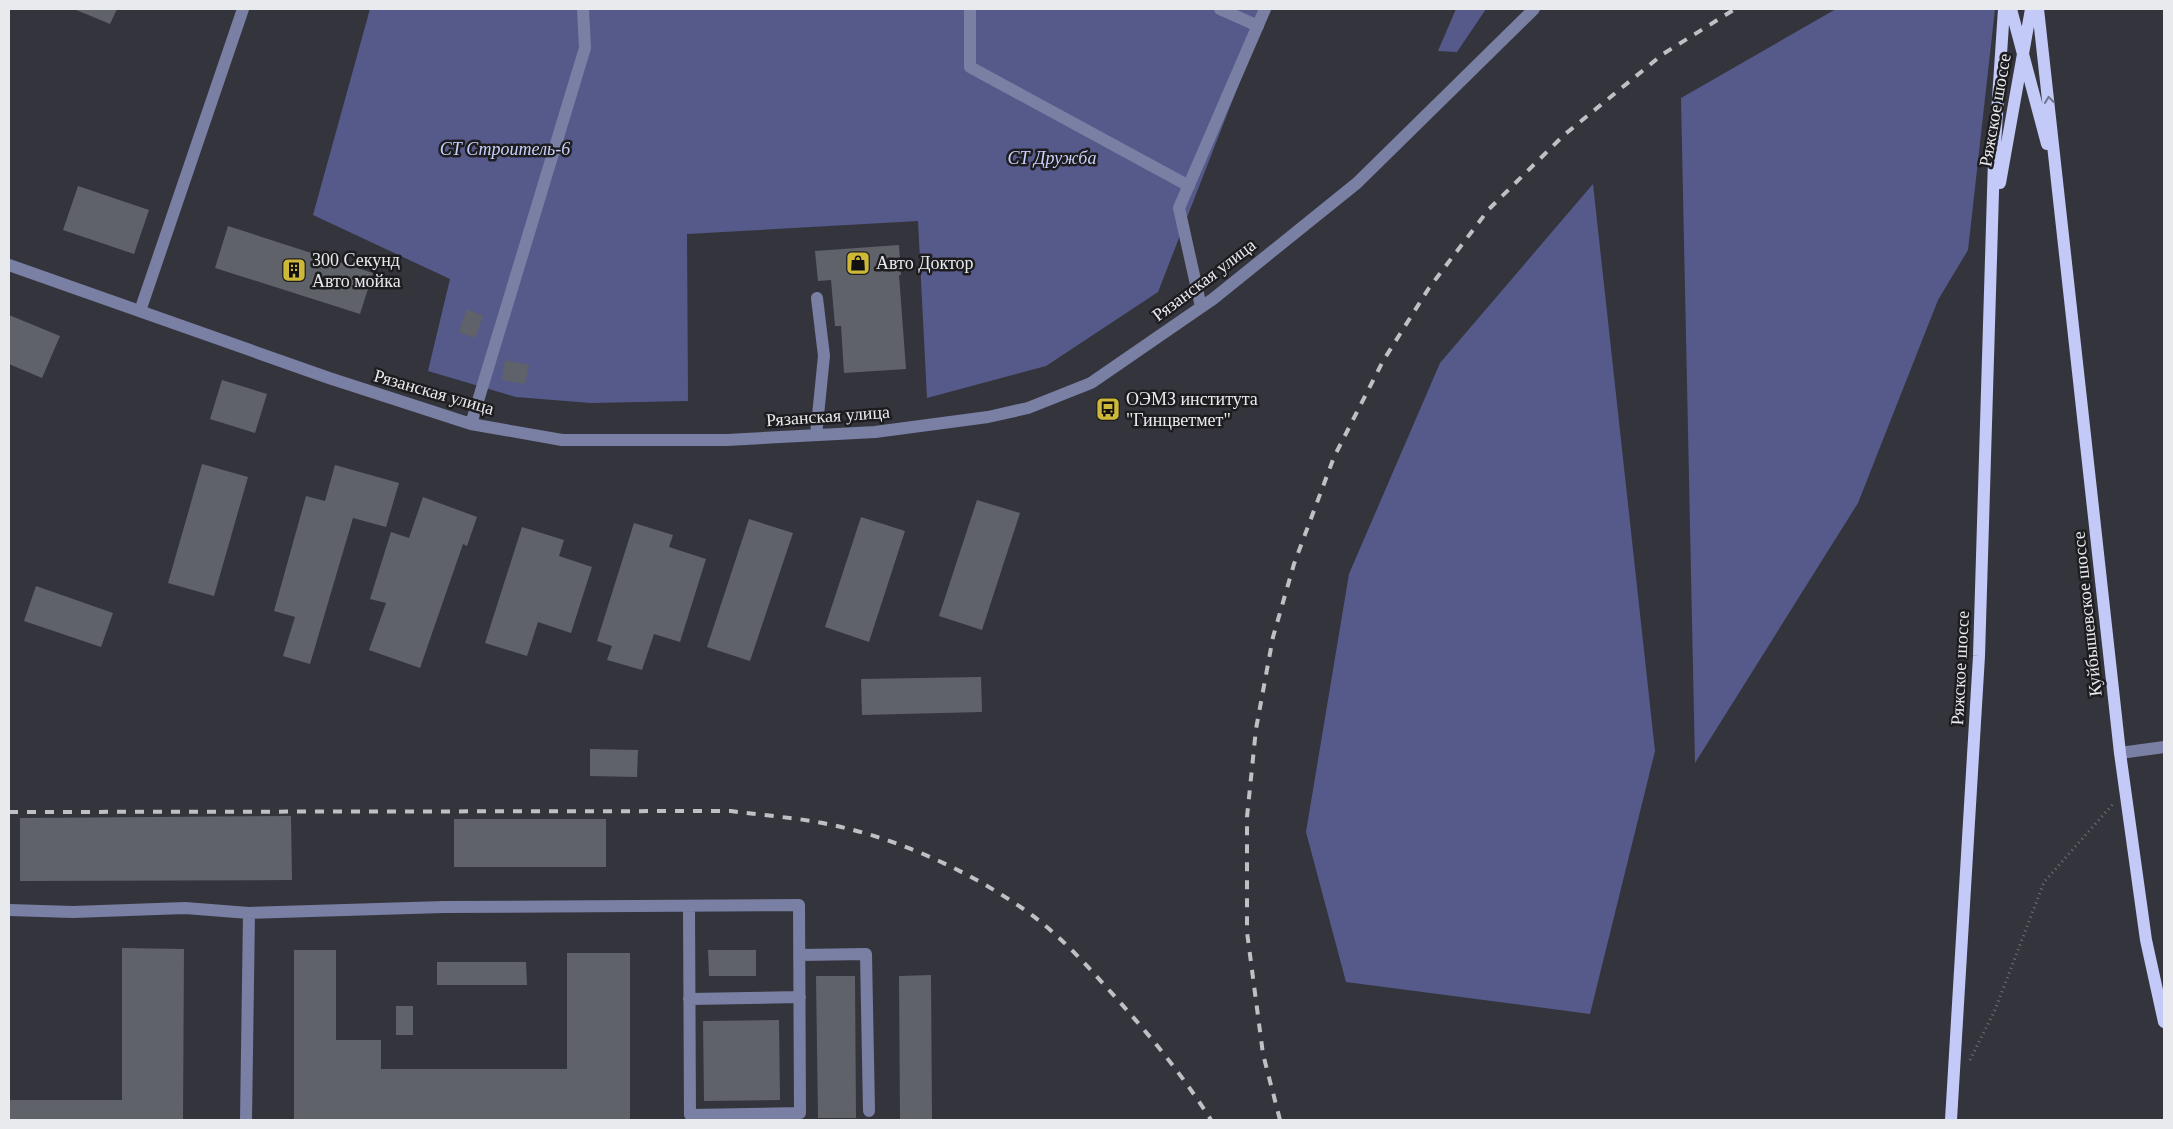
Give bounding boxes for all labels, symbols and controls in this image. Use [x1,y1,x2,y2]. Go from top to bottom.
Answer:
street label: Ряжское шоссе [1975,52,2015,168]
one-way arrow [2044,95,2055,103]
park label: СТ Строитель-6 [440,139,570,159]
park label: СТ Дружба [1008,148,1096,168]
street label: Рязанская улица [1148,235,1260,325]
place label: 300 Секунд Авто мойка [312,250,401,291]
shop icon: Авто Доктор [845,250,871,276]
place label: Авто Доктор [876,253,974,273]
building icon: 300 Секунд Авто мойка [281,257,307,283]
street label: Рязанская улица [372,365,496,419]
place label: ОЭМЗ института "Гинцветмет" [1126,389,1258,430]
bus stop icon: ОЭМЗ института "Гинцветмет" [1095,396,1121,422]
street label: Рязанская улица [765,402,891,430]
street label: Куйбышевское шоссе [2068,530,2106,697]
street label: Ряжское шоссе [1947,610,1973,726]

